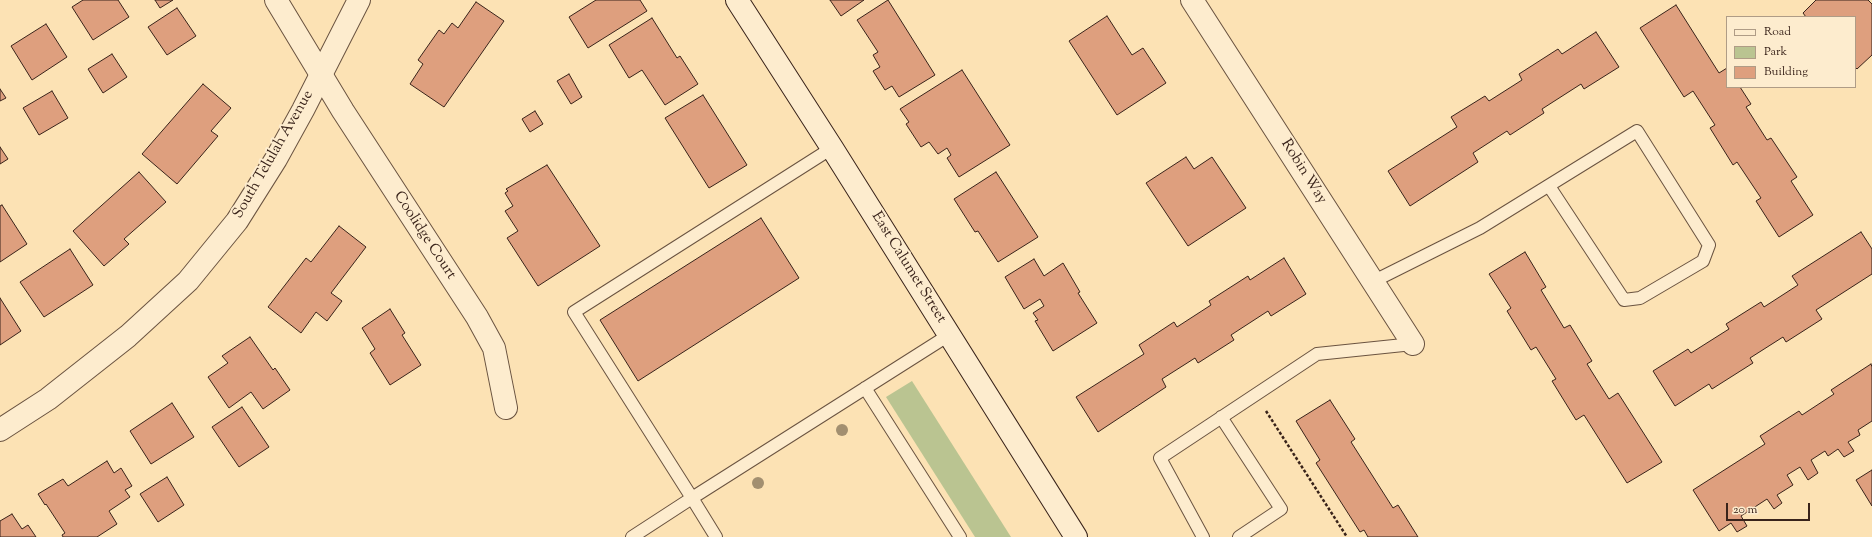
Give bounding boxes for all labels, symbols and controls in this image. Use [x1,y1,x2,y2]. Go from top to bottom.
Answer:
legend [1726,16,1856,88]
text: Road [1764,23,1791,41]
text: Park [1764,43,1787,61]
text: Building [1764,63,1808,81]
street label: South Telulah Avenue [230,88,318,222]
street label: Robin Way [1276,136,1330,208]
street label: Coolidge Court [389,189,459,283]
street label: East Calumet Street [866,209,950,327]
scale bar [1728,495,1812,521]
text: 20 m [1733,501,1757,519]

